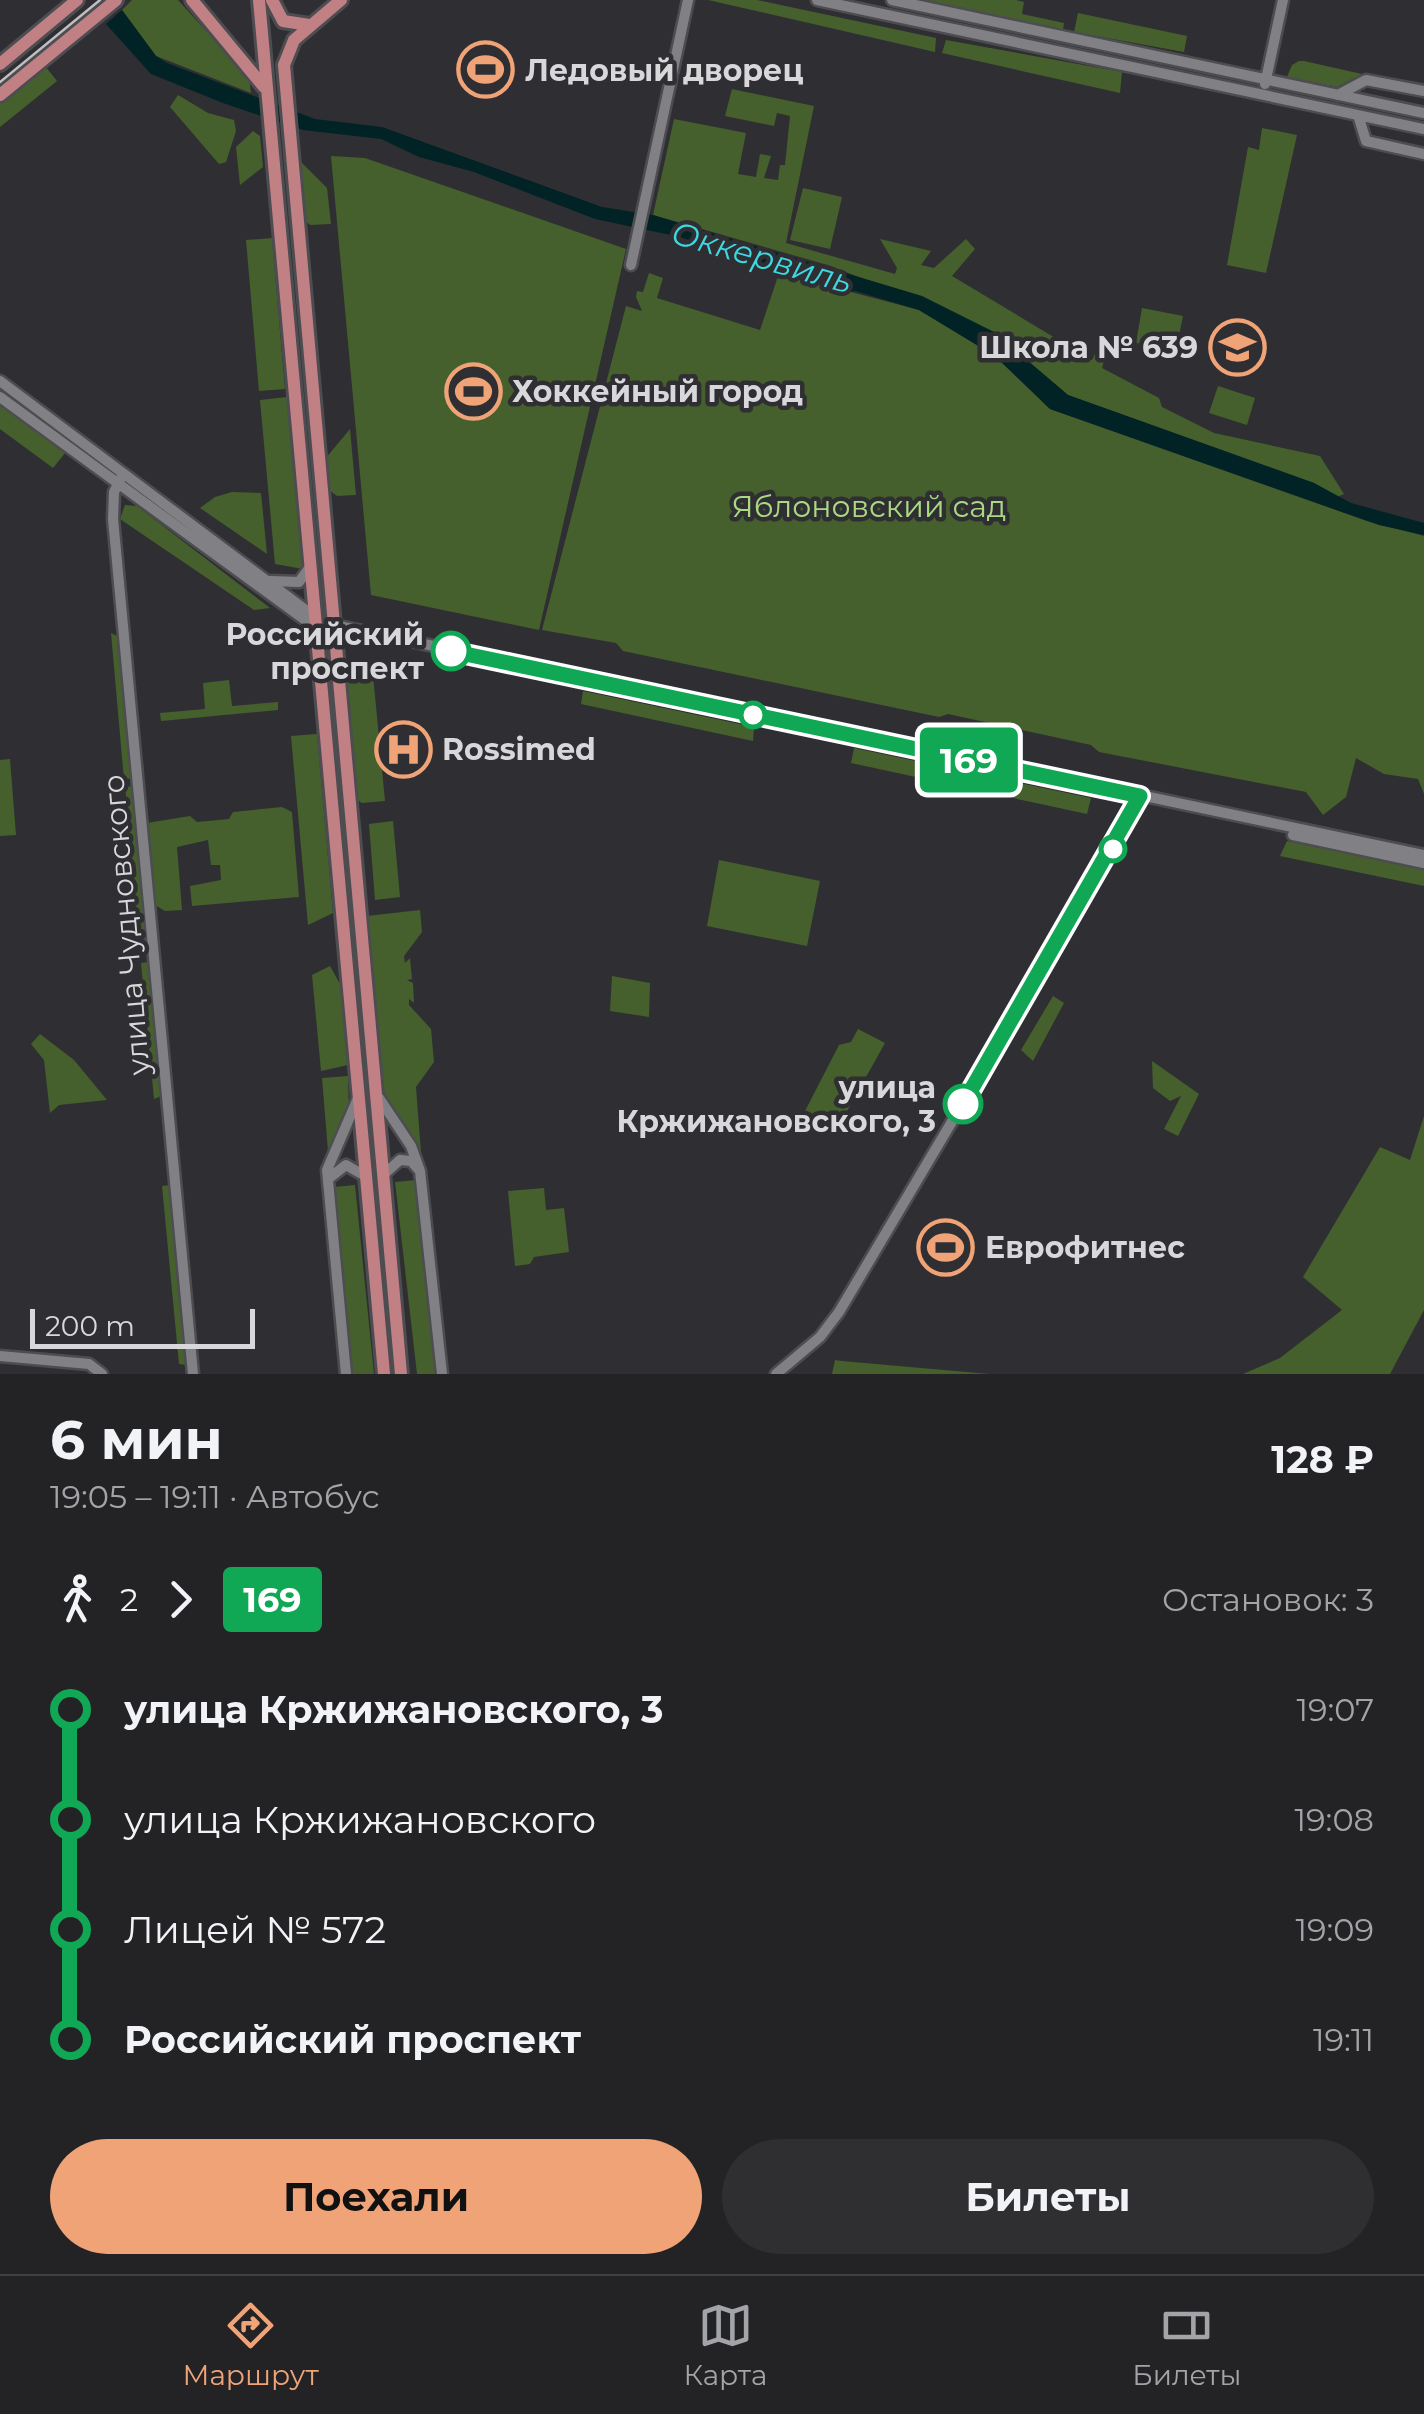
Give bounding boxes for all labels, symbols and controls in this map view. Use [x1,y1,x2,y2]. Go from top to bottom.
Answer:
sports icon: Ледовый дворец [456,40,516,100]
place label: Ледовый дворец [525,52,804,89]
water label: Оккервиль [667,213,857,301]
school or university icon: Школа № 639 [1207,317,1267,377]
place label: Школа № 639 [979,329,1198,366]
sports icon: Хоккейный город [443,361,503,421]
place label: Хоккейный город [512,373,803,410]
park label: Яблоновский сад [732,488,1006,525]
place label: Российский проспект [225,616,424,687]
marker: Российский проспект [432,632,470,670]
unlabelled marker [740,702,766,728]
hospital icon: Rossimed [373,719,433,779]
line badge: 169 [912,728,1026,792]
place label: Rossimed [442,731,596,768]
text: 169 [940,739,998,782]
street label: улица Чудновского [94,773,158,1078]
unlabelled marker [1100,836,1126,862]
place label: улица Кржижановского, 3 [616,1069,936,1140]
marker: улица Кржижановского, 3 [944,1085,982,1123]
sports icon: Еврофитнес [916,1217,976,1277]
place label: Еврофитнес [985,1229,1185,1266]
scale bar [30,1304,255,1348]
text: 200 m [45,1309,135,1343]
text: 6 мин [50,1406,223,1473]
text: 128 ₽ [1271,1436,1374,1483]
text: 19:05 – 19:11 · Автобус [50,1477,380,1516]
icon: walk [50,1572,105,1627]
icon: forward [153,1572,208,1627]
text: 169 [243,1578,302,1621]
text: 2 [120,1580,138,1619]
text: Остановок: 3 [1162,1580,1374,1619]
text: улица Кржижановского, 3 [124,1686,663,1733]
text: 19:07 [1296,1690,1374,1729]
text: улица Кржижановского [124,1796,596,1843]
text: 19:08 [1295,1800,1374,1839]
text: Лицей № 572 [124,1906,386,1953]
text: 19:09 [1296,1910,1374,1949]
text: Российский проспект [124,2016,581,2063]
text: 19:11 [1313,2020,1374,2059]
button: Поехали [50,2139,702,2254]
button: Билеты [722,2139,1374,2254]
tab: Маршрут [182,2298,319,2392]
tab: Карта [684,2298,767,2392]
tab: Билеты [1132,2298,1242,2392]

